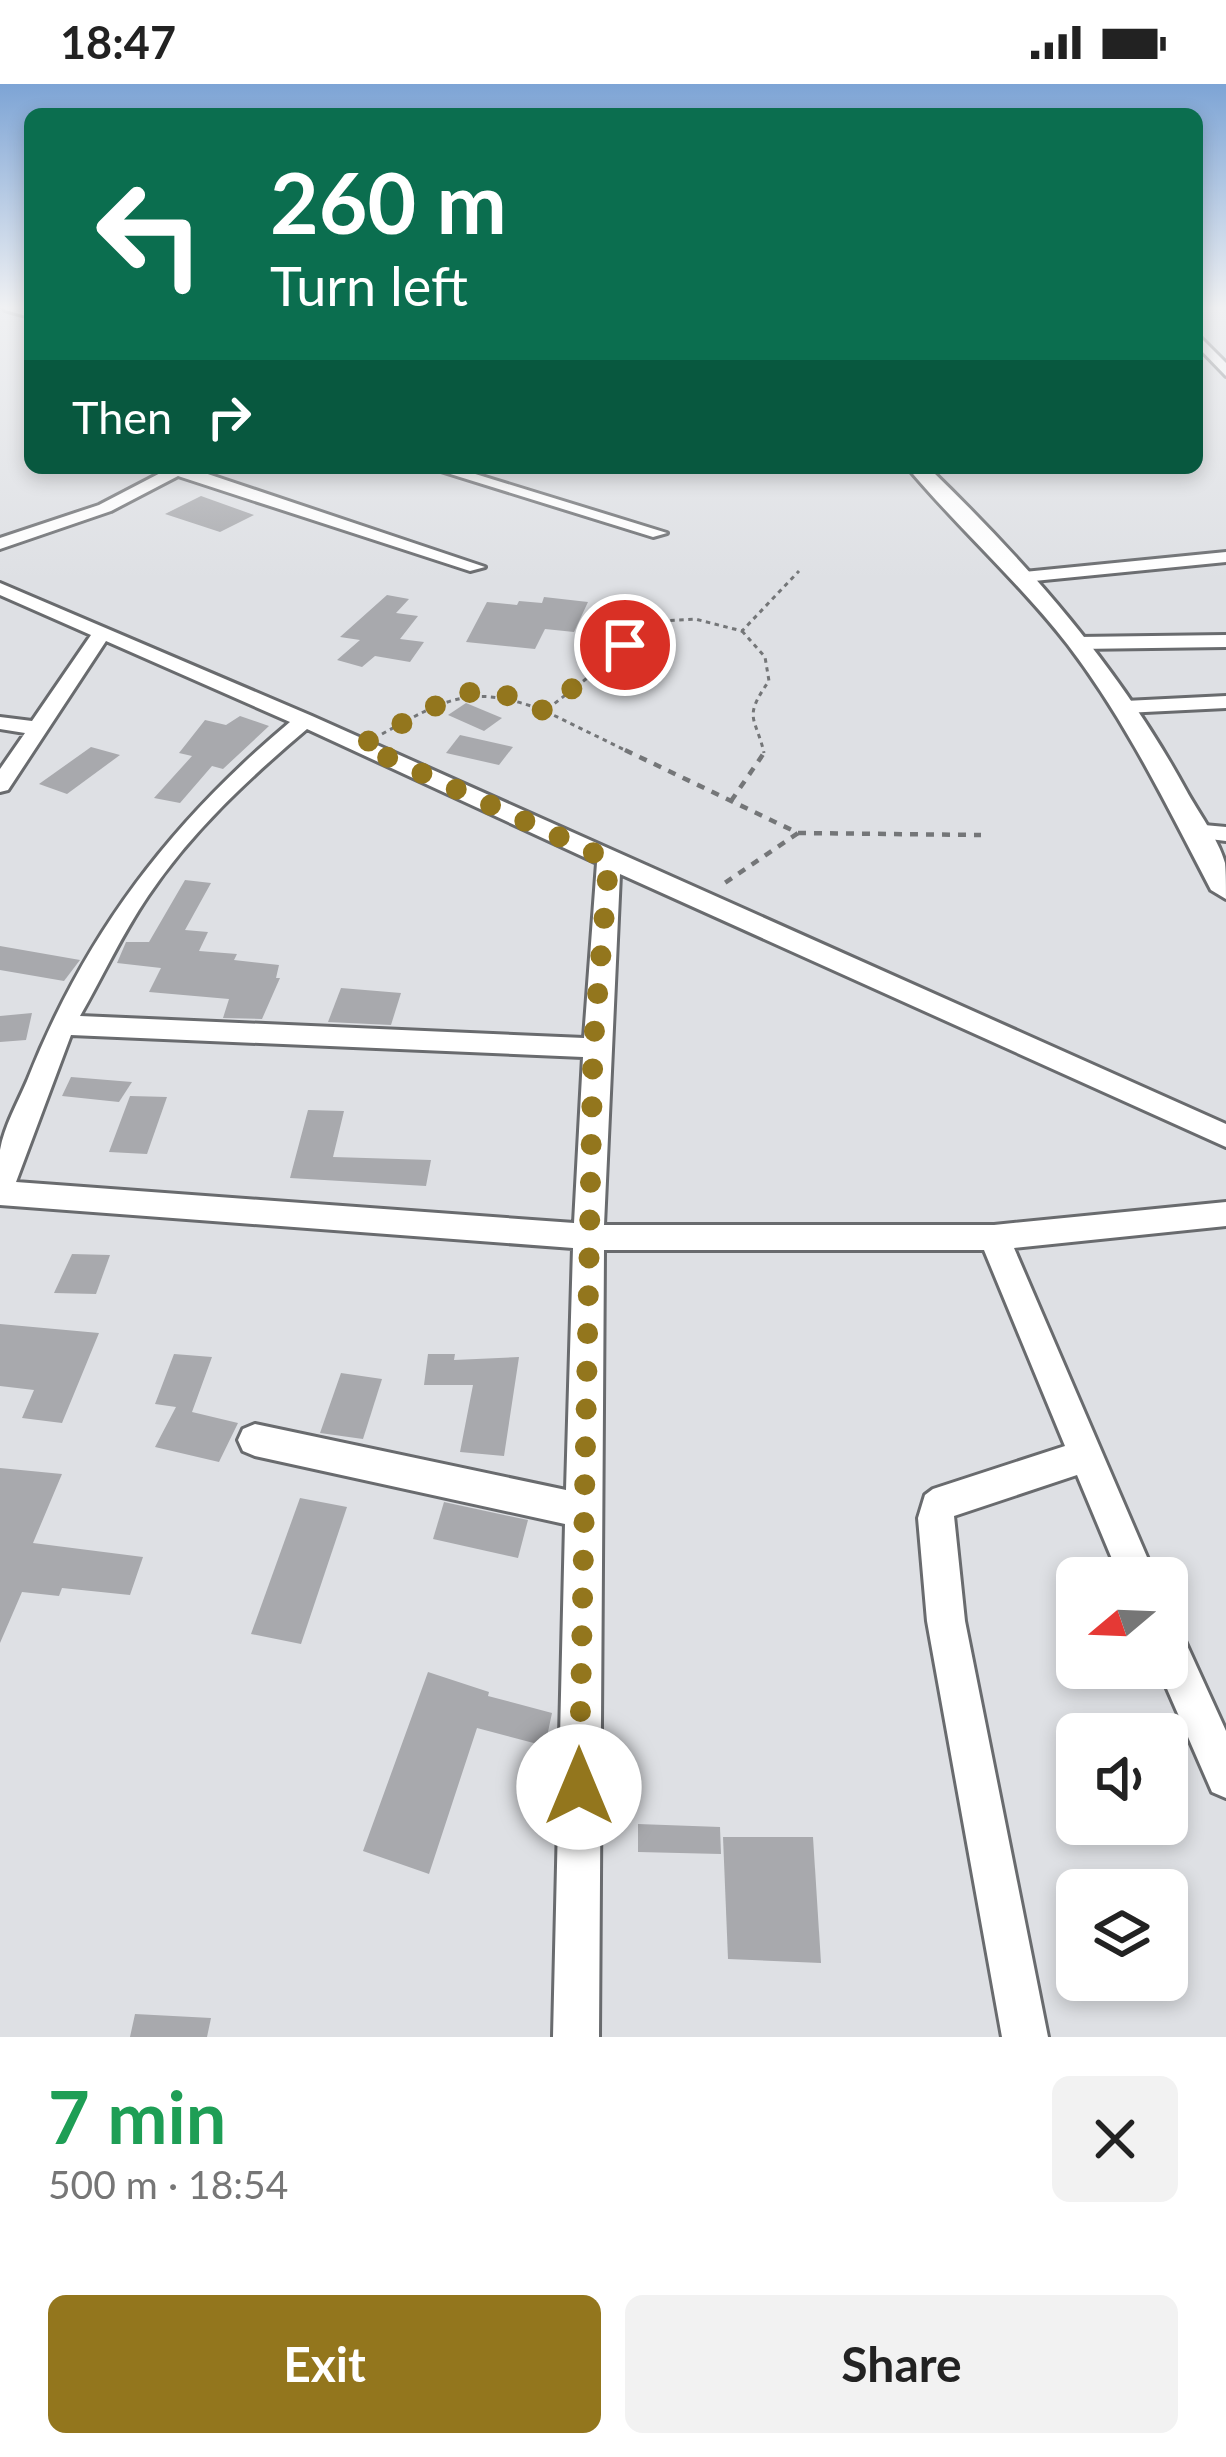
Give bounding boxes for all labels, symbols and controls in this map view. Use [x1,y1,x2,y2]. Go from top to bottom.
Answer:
text: 18:47 [60,15,176,69]
text: 260 m [270,151,507,252]
icon: left [72,156,228,312]
text: Turn left [270,253,468,318]
icon: right [196,384,262,450]
text: Then [72,390,172,444]
pin [574,594,676,696]
icon: arrive [592,612,658,678]
north arrow [1056,1557,1188,1689]
map controls [1056,1557,1188,2001]
button: sound [1056,1713,1188,1845]
position arrow [516,1724,642,1850]
button: layers [1056,1869,1188,2001]
text: 7 min [48,2073,226,2159]
button: close [1052,2076,1178,2202]
text: 500 m · 18:54 [48,2161,288,2207]
button: Exit [48,2295,601,2433]
button: Share [625,2295,1178,2433]

